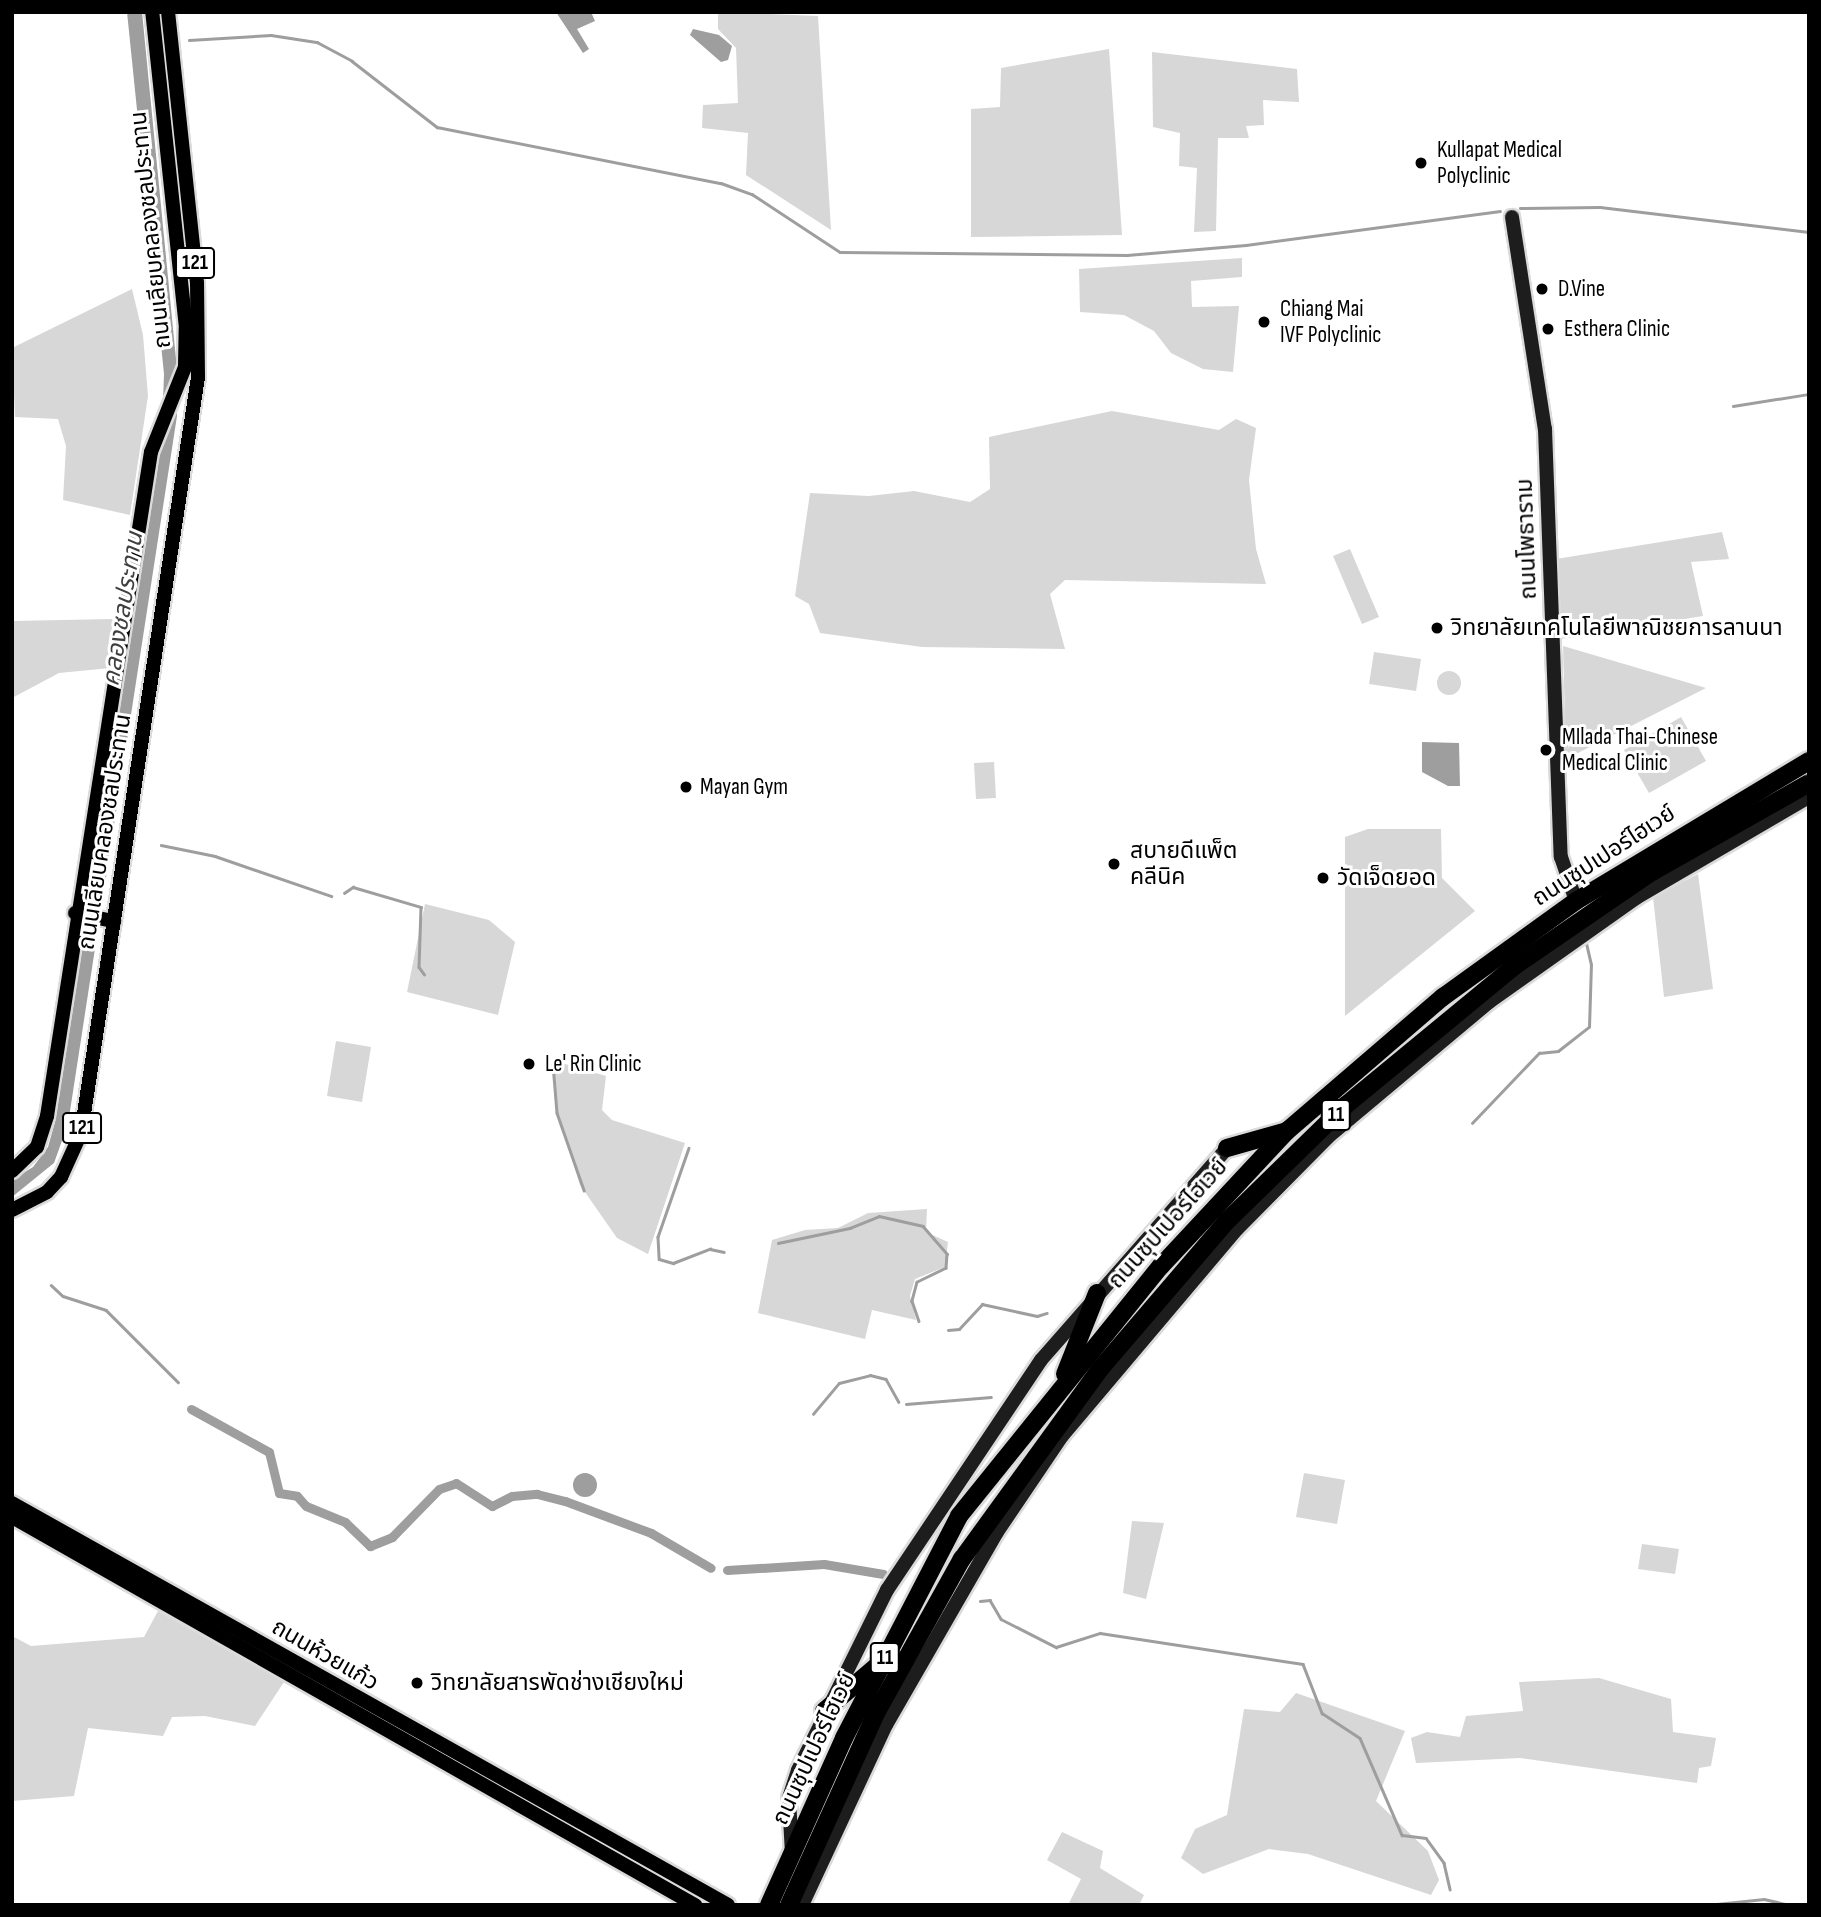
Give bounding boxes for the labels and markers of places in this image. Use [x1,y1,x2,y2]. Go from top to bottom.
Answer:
place label: Kullapat Medical Polyclinic [1437,136,1562,190]
marker: Kullapat Medical Polyclinic [1411,153,1431,173]
place label: D.Vine [1558,275,1605,303]
marker: D.Vine [1532,279,1552,299]
place label: Chiang Mai IVF Polyclinic [1280,295,1381,349]
marker: Chiang Mai IVF Polyclinic [1254,312,1274,332]
place label: Esthera Clinic [1564,315,1670,343]
marker: Esthera Clinic [1538,319,1558,339]
place label: วิทยาลัยเทคโนโลยีพาณิชยการลานนา [1451,614,1783,642]
marker: วิทยาลัยเทคโนโลยีพาณิชยการลานนา [1429,620,1445,636]
place label: MIlada Thai-Chinese Medical Clinic [1562,723,1718,777]
marker: MIlada Thai-Chinese Medical Clinic [1536,740,1556,760]
place label: Mayan Gym [700,773,788,801]
marker: Mayan Gym [678,779,694,795]
place label: สบายดีแพ็ต คลีนิค [1130,837,1237,891]
marker: สบายดีแพ็ต คลีนิค [1104,854,1124,874]
place label: วัดเจ็ดยอด [1337,864,1436,892]
marker: วัดเจ็ดยอด [1315,870,1331,886]
place label: Le' Rin Clinic [545,1050,642,1078]
marker: Le' Rin Clinic [519,1054,539,1074]
place label: วิทยาลัยสารพัดช่างเชียงใหม่ [431,1669,684,1697]
marker: วิทยาลัยสารพัดช่างเชียงใหม่ [409,1675,425,1691]

